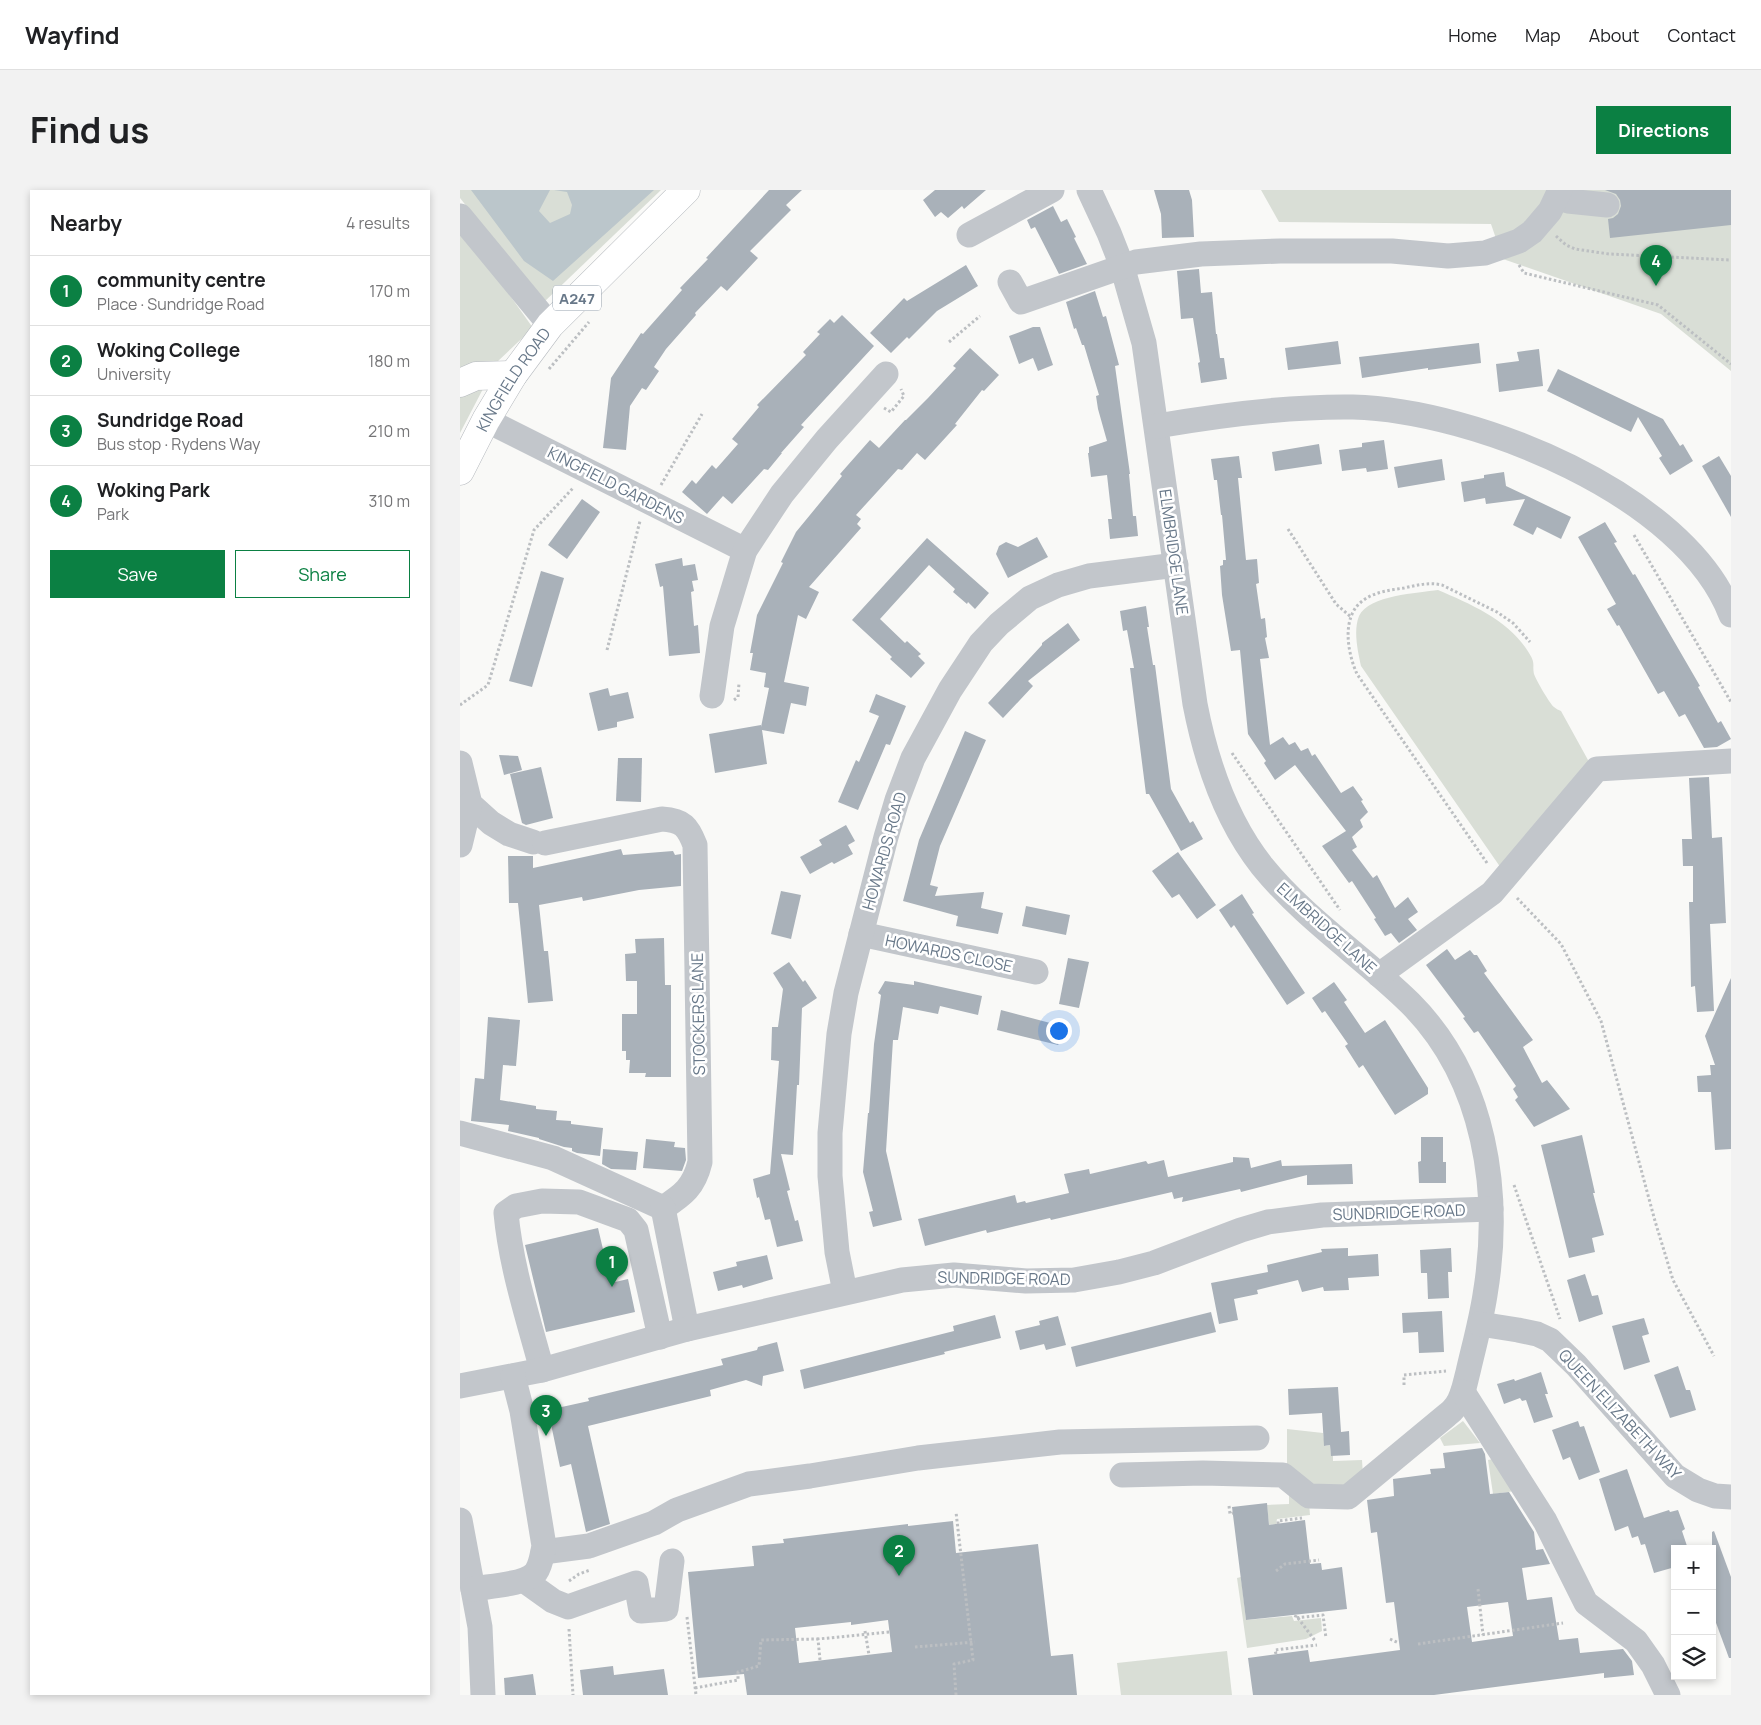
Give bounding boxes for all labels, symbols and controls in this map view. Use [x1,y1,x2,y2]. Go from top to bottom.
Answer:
text: Wayfind [25,18,120,51]
text: Home [1448,23,1497,47]
text: Map [1525,23,1561,47]
text: About [1589,23,1639,47]
text: Contact [1667,23,1736,47]
text: Find us [30,106,149,154]
button: Directions [1596,106,1731,154]
text: Nearby [50,209,122,237]
text: 4 results [346,212,410,234]
pin: 4 [1640,245,1672,286]
text: community centre [97,267,266,293]
text: 1 [62,280,70,302]
text: 170 m [369,280,410,302]
road number: A247 [553,286,601,310]
text: Place · Sundridge Road [97,293,265,315]
street label: KINGFIELD ROAD [471,323,556,435]
text: Woking College [97,337,240,363]
text: 2 [61,350,71,372]
text: 180 m [368,350,410,372]
text: University [97,363,171,385]
text: Sundridge Road [97,407,243,433]
text: 3 [61,420,71,442]
text: 210 m [368,420,410,442]
text: Bus stop · Rydens Way [97,433,260,455]
street label: KINGFIELD GARDENS [544,441,688,529]
text: Woking Park [97,477,210,503]
street label: ELMBRIDGE LANE [1154,488,1194,616]
text: 4 [61,490,71,512]
text: 310 m [368,490,410,512]
text: Park [97,503,129,525]
button: Save [50,550,225,598]
button: Share [235,550,410,598]
street label: HOWARDS ROAD [857,789,911,913]
street label: ELMBRIDGE LANE [1272,877,1382,979]
street label: HOWARDS CLOSE [883,929,1015,977]
street label: STOCKERS LANE [686,953,710,1075]
your location [1046,1018,1072,1044]
street label: SUNDRIDGE ROAD [1332,1199,1466,1225]
pin: 1 [596,1246,628,1287]
street label: SUNDRIDGE ROAD [937,1266,1071,1290]
street label: QUEEN ELIZABETH WAY [1554,1344,1686,1484]
pin: 3 [530,1395,562,1436]
pin: 2 [883,1535,915,1576]
map controls [1671,1545,1716,1680]
button: + [1671,1545,1716,1590]
button: − [1671,1590,1716,1635]
button: layers [1671,1635,1716,1680]

